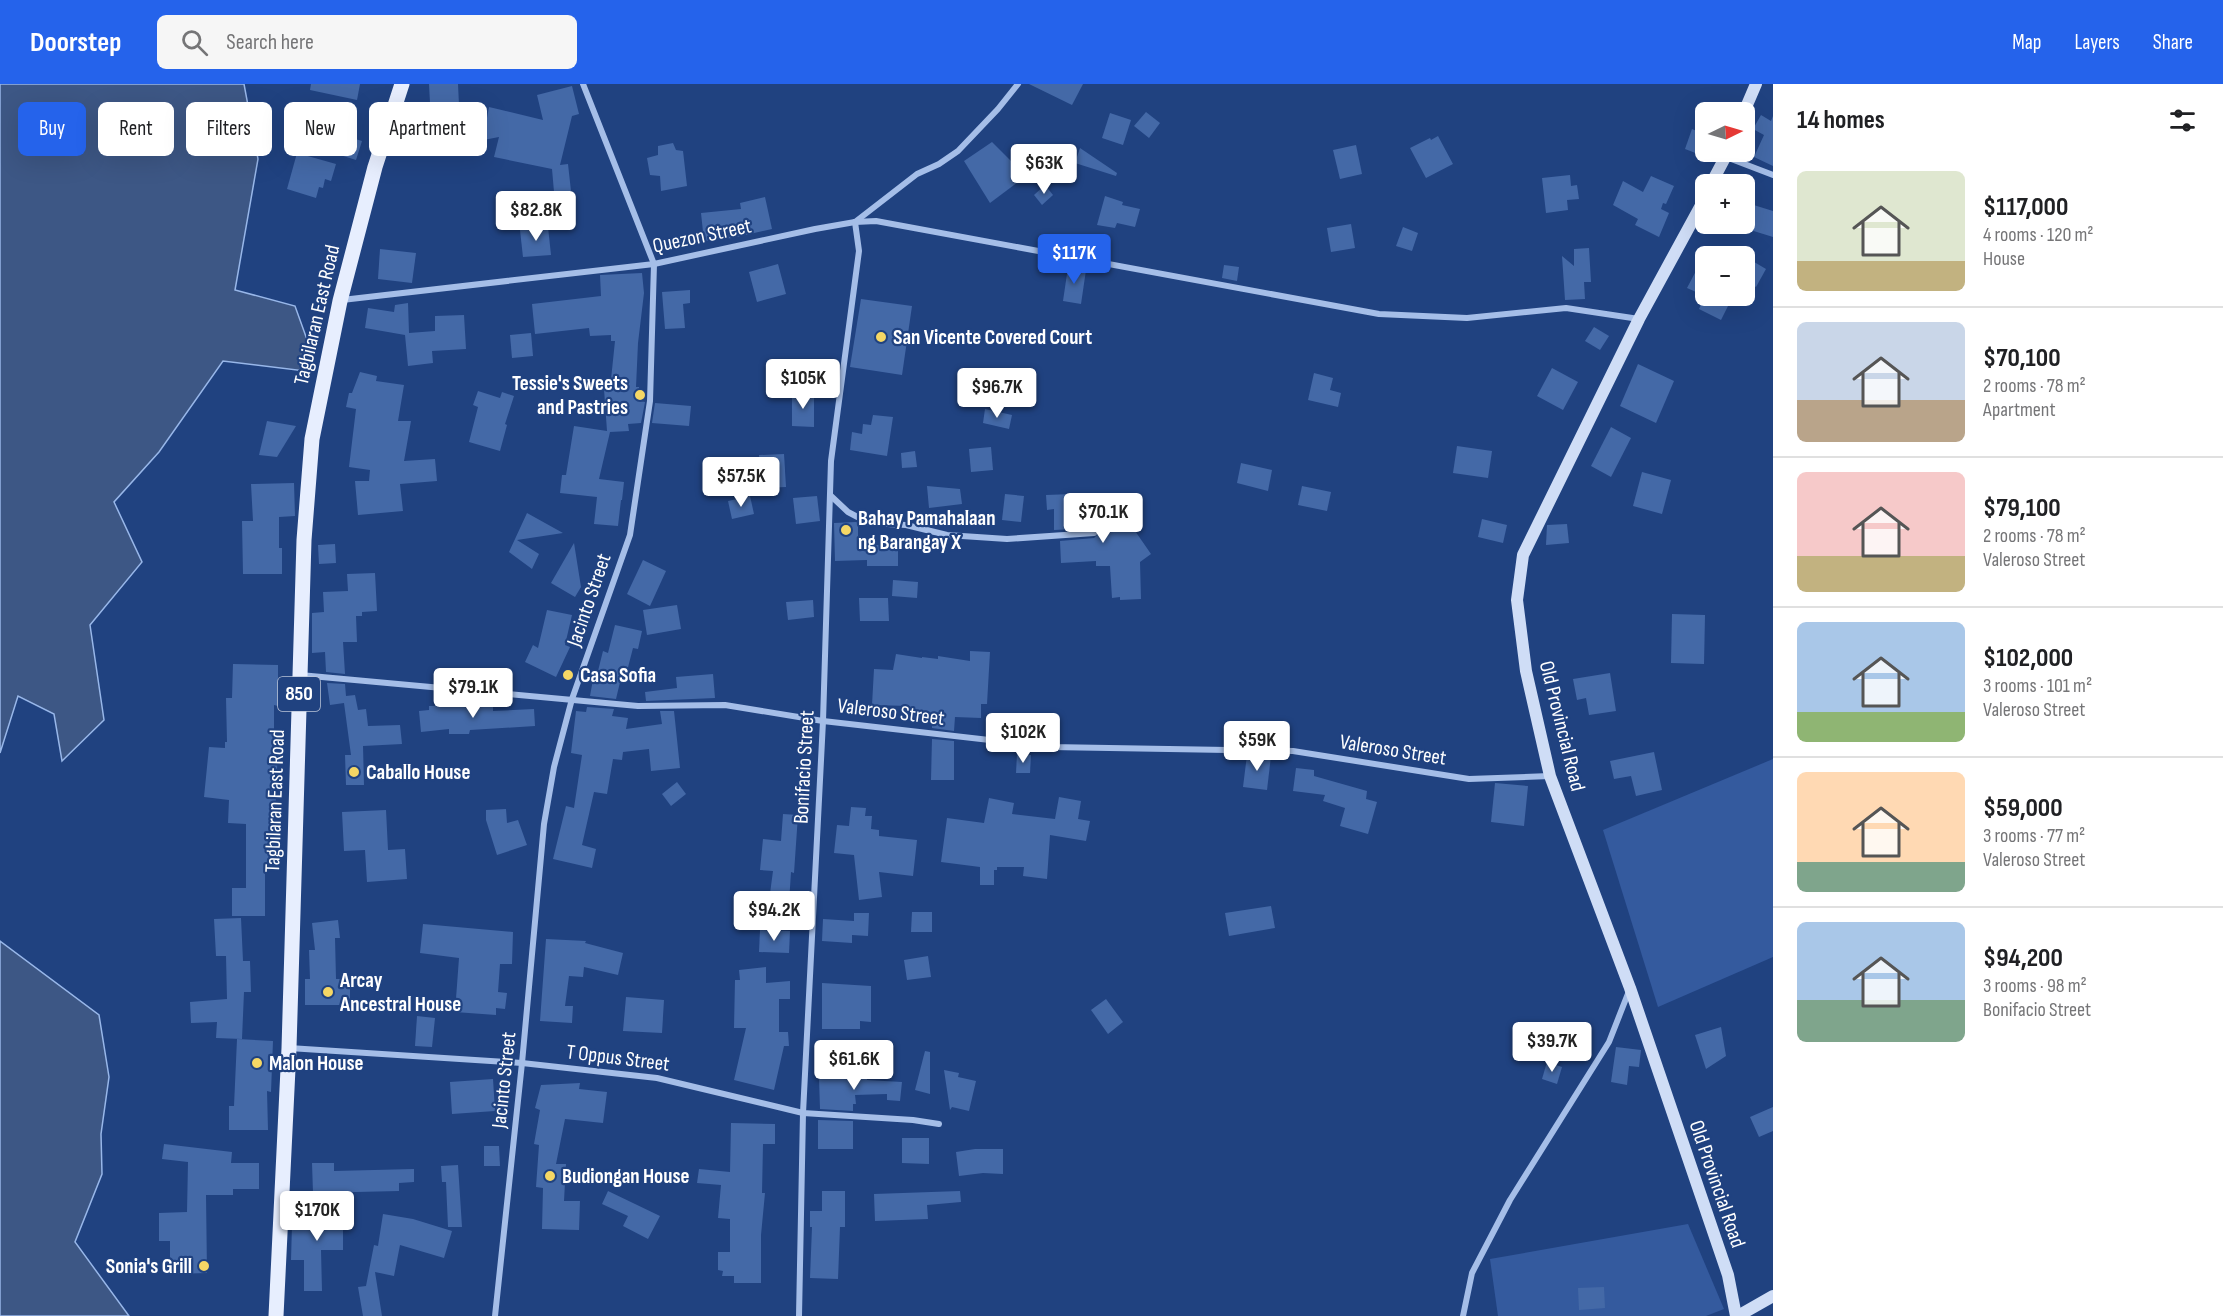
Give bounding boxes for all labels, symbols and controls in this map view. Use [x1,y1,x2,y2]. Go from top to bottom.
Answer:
search box [157,15,577,69]
text: Doorstep [30,26,121,59]
icon: search [178,26,211,59]
text: Search here [226,29,314,56]
text: Map [2012,30,2041,55]
text: Layers [2074,30,2120,55]
text: Share [2153,30,2193,55]
chip: Buy [18,102,86,156]
chip: Rent [98,102,174,156]
chip: Filters [186,102,272,156]
chip: New [284,102,357,156]
chip: Apartment [369,102,487,156]
north arrow [1695,102,1755,162]
map controls [1695,102,1755,306]
icon: filters [2166,104,2199,137]
text: 14 homes [1797,105,1885,136]
pin: $63K [1008,144,1080,195]
text: $63K [1025,151,1063,175]
button: + [1695,174,1755,234]
pin: $82.8K [487,191,585,242]
text: $117,000 [1983,192,2068,223]
icon: home [1845,195,1917,267]
text: $82.8K [510,198,562,222]
street label: Quezon Street [650,213,754,259]
text: 4 rooms · 120 m² [1983,223,2094,247]
pin: $117K [1032,234,1116,285]
text: $117K [1052,241,1096,265]
street label: Tagbilaran East Road [289,243,345,387]
button: − [1695,246,1755,306]
text: House [1983,247,2025,271]
place label: San Vicente Covered Court [893,325,1092,350]
marker: San Vicente Covered Court [874,330,888,344]
text: $70,100 [1983,343,2061,374]
icon: home [1845,346,1917,418]
pin: $105K [761,359,845,410]
text: $105K [780,366,826,390]
pin: $96.7K [948,368,1046,419]
place label: Tessie's Sweets and Pastries [512,371,628,420]
text: 2 rooms · 78 m² [1983,374,2086,398]
text: $96.7K [971,375,1023,399]
marker: Tessie's Sweets and Pastries [633,388,647,402]
text: Apartment [1983,398,2056,422]
pin: $57.5K [692,457,790,508]
text: $57.5K [716,464,766,488]
pin: $70.1K [1054,493,1152,544]
text: $79,100 [1983,493,2061,524]
icon: home [1845,496,1917,568]
text: $70.1K [1078,500,1128,524]
place label: Bahay Pamahalaan ng Barangay X [858,506,996,555]
marker: Bahay Pamahalaan ng Barangay X [839,523,853,537]
text: 2 rooms · 78 m² [1983,524,2086,548]
text: Valeroso Street [1983,548,2085,572]
street label: Jacinto Street [561,550,617,651]
text: $102,000 [1983,643,2073,674]
icon: home [1845,646,1917,718]
street label: Old Provincial Road [1534,658,1590,794]
place label: Casa Sofia [580,663,656,688]
pin: $79.1K [424,668,522,719]
marker: Casa Sofia [561,668,575,682]
text: 3 rooms · 101 m² [1983,674,2092,698]
text: $79.1K [448,675,498,699]
road number: 850 [278,677,320,711]
street label: Valeroso Street [836,693,946,731]
text: Valeroso Street [1983,698,2085,722]
street label: Bonifacio Street [789,710,819,824]
pin: $102K [981,713,1065,764]
text: $102K [1000,720,1046,744]
pin: $59K [1221,721,1293,772]
text: $59K [1238,728,1276,752]
street label: Tagbilaran East Road [260,729,290,873]
street label: Valeroso Street [1338,729,1448,771]
place label: Caballo House [366,760,470,785]
marker: Caballo House [347,765,361,779]
text: $59,000 [1983,793,2063,824]
icon: home [1845,796,1917,868]
text: 3 rooms · 77 m² [1983,824,2085,848]
text: Valeroso Street [1983,848,2085,872]
pin: $94.2K [725,891,823,942]
text: $94.2K [748,898,800,922]
text: $94,200 [1983,943,2063,974]
icon: home [1845,946,1917,1018]
place label: Arcay Ancestral House [339,968,461,1017]
text: 3 rooms · 98 m² [1983,974,2087,998]
marker: Arcay Ancestral House [321,985,335,999]
text: Bonifacio Street [1983,998,2091,1022]
pin: $39.7K [1503,1022,1601,1073]
text: $39.7K [1527,1029,1577,1053]
street label: Jacinto Street [486,1031,521,1130]
street label: T Oppus Street [565,1039,671,1077]
pin: $61.6K [805,1040,903,1091]
text: $61.6K [828,1047,880,1071]
place label: Malon House [269,1051,363,1076]
marker: Malon House [250,1056,264,1070]
street label: Old Provincial Road [1684,1117,1750,1251]
place label: Budiongan House [562,1164,689,1189]
marker: Budiongan House [543,1169,557,1183]
pin: $170K [275,1191,359,1242]
text: $170K [294,1198,340,1222]
place label: Sonia's Grill [106,1254,192,1279]
marker: Sonia's Grill [197,1259,211,1273]

